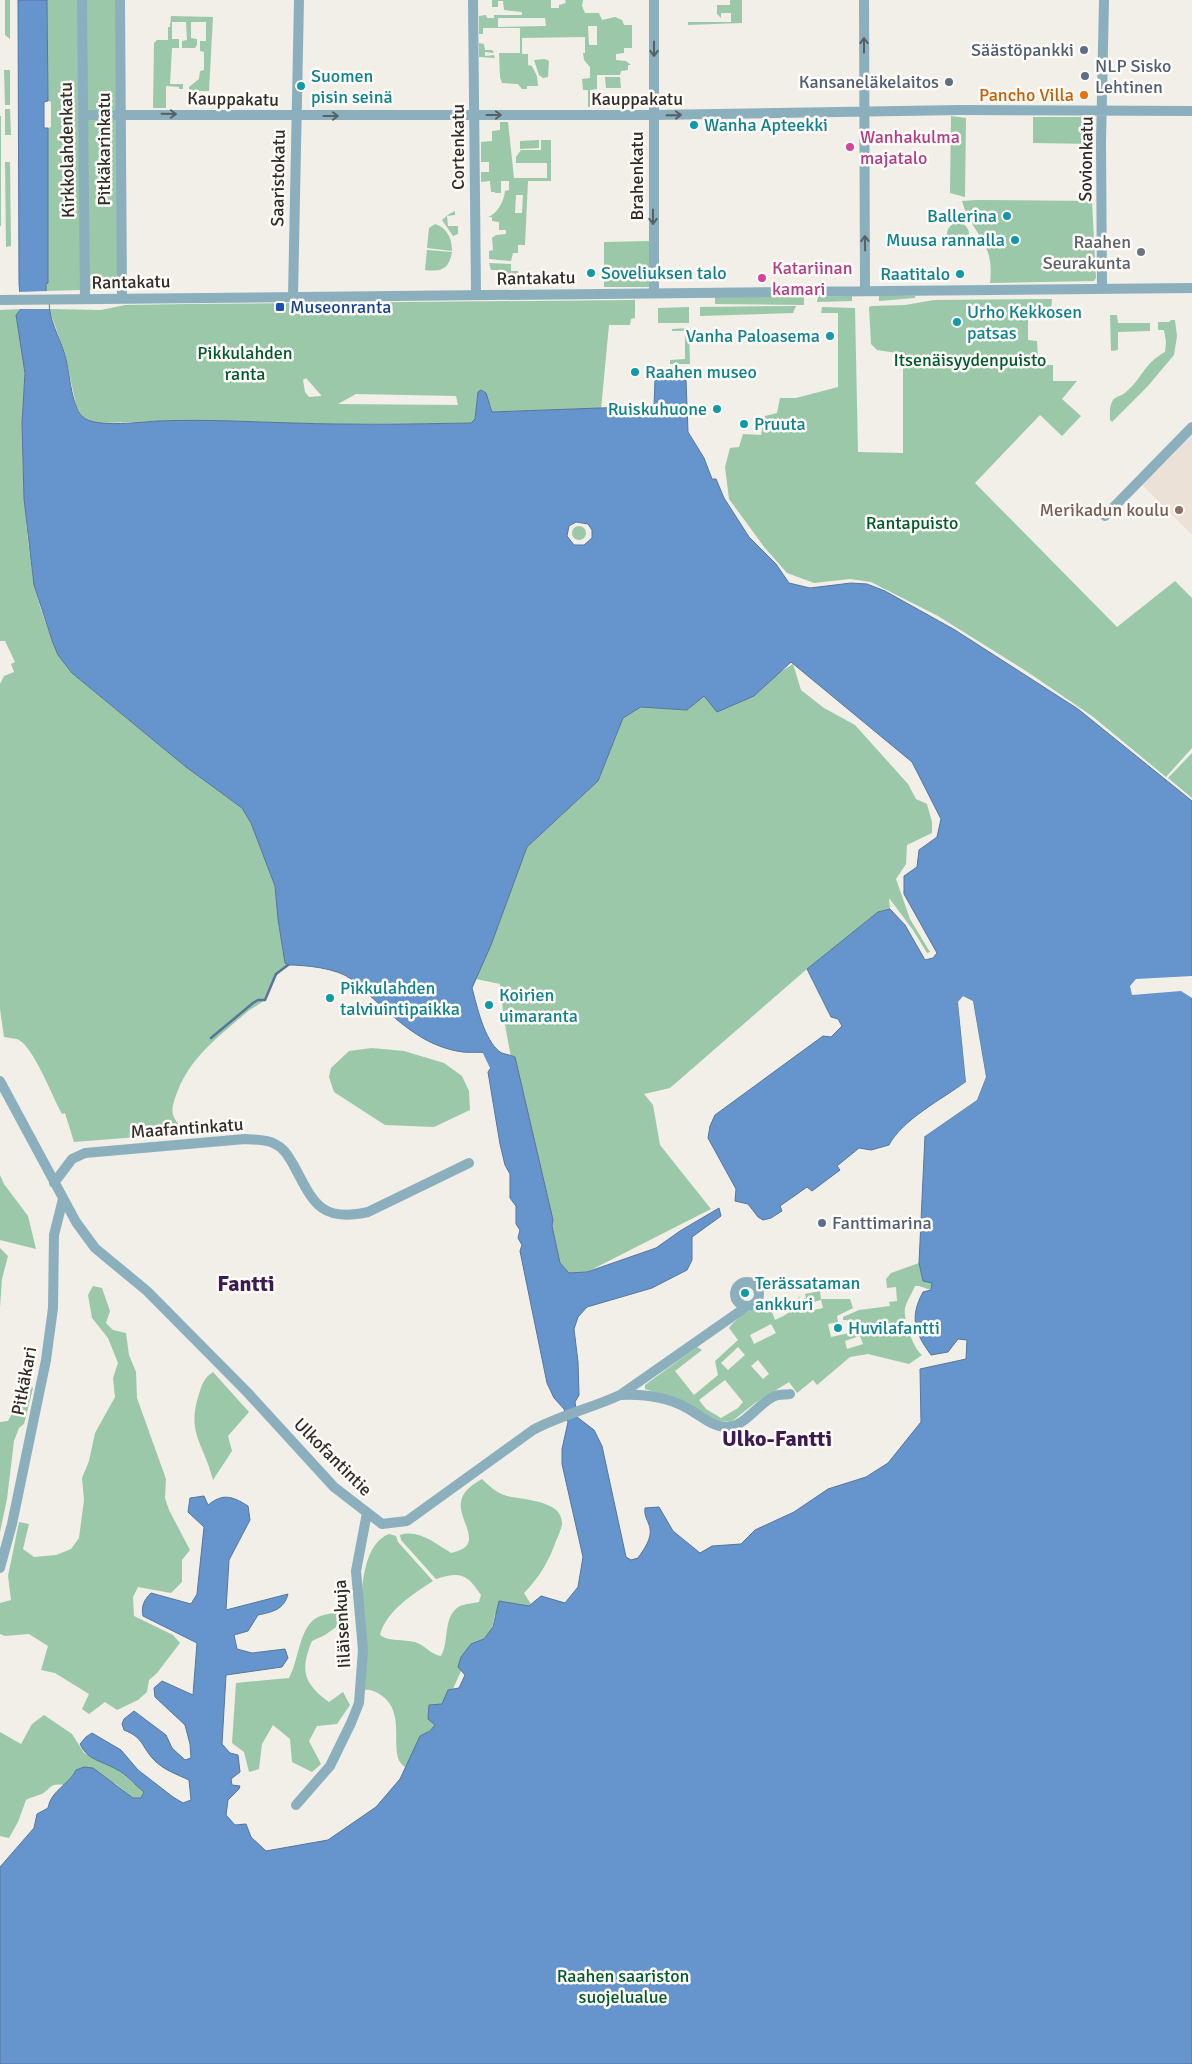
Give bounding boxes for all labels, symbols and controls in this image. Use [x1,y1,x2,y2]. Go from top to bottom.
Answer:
one-way arrow [859,37,869,54]
place label: Säästöpankki [971,39,1074,61]
one-way arrow [649,40,659,56]
marker: Säästöpankki [1078,44,1090,56]
place label: NLP Sisko Lehtinen [1095,55,1171,98]
place label: Suomen pisin seinä [311,65,393,108]
marker: NLP Sisko Lehtinen [1079,70,1091,82]
place label: Kansaneläkelaitos [799,71,939,93]
marker: Kansaneläkelaitos [943,76,955,88]
marker: Suomen pisin seinä [295,80,307,92]
street label: Kirkkolahdenkatu [55,82,79,218]
place label: Pancho Villa [979,84,1074,106]
street label: Kauppakatu [187,87,279,111]
street label: Kauppakatu [591,88,683,110]
marker: Pancho Villa [1078,89,1090,101]
street label: Pitkäkarinkatu [93,92,115,206]
street label: Cortenkatu [447,104,469,190]
one-way arrow [160,109,177,119]
one-way arrow [486,110,502,120]
one-way arrow [666,110,682,120]
one-way arrow [323,111,339,121]
place label: Wanha Apteekki [704,114,828,136]
street label: Sovionkatu [1074,116,1098,202]
marker: Wanha Apteekki [688,119,700,131]
place label: Wanhakulma majatalo [860,126,960,169]
street label: Saaristokatu [266,129,290,227]
street label: Brahenkatu [626,132,648,220]
marker: Wanhakulma majatalo [844,141,856,153]
place label: Ballerina [927,205,997,227]
one-way arrow [648,208,658,224]
marker: Ballerina [1001,210,1013,222]
place label: Muusa rannalla [886,229,1005,251]
place label: Raahen Seurakunta [1043,231,1131,274]
marker: Muusa rannalla [1009,234,1021,246]
one-way arrow [860,235,870,251]
marker: Raahen Seurakunta [1135,246,1147,258]
place label: Katariinan kamari [772,257,853,300]
place label: Soveliuksen talo [601,262,727,284]
place label: Raatitalo [880,263,950,285]
street label: Rantakatu [496,266,576,290]
marker: Soveliuksen talo [585,267,597,279]
marker: Raatitalo [954,268,966,280]
street label: Rantakatu [91,270,171,294]
marker: Katariinan kamari [756,272,768,284]
place label: Museonranta [290,296,391,318]
marker: Museonranta [274,301,286,313]
place label: Urho Kekkosen patsas [967,301,1082,344]
marker: Urho Kekkosen patsas [951,316,963,328]
place label: Vanha Paloasema [686,325,820,347]
marker: Vanha Paloasema [824,330,836,342]
park label: Pikkulahden ranta [197,342,293,385]
park label: Itsenäisyydenpuisto [894,349,1046,371]
place label: Raahen museo [645,361,757,383]
marker: Raahen museo [629,366,641,378]
place label: Ruiskuhuone [608,398,707,420]
marker: Ruiskuhuone [711,403,723,415]
place label: Pruuta [754,413,806,435]
marker: Pruuta [738,418,750,430]
place label: Merikadun koulu [1040,499,1169,521]
marker: Merikadun koulu [1173,504,1185,516]
park label: Rantapuisto [866,512,958,534]
place label: Pikkulahden talviuintipaikka [340,977,460,1020]
place label: Koirien uimaranta [499,984,578,1027]
marker: Pikkulahden talviuintipaikka [324,992,336,1004]
marker: Koirien uimaranta [483,999,495,1011]
street label: Maafantinkatu [130,1113,244,1143]
place label: Fanttimarina [832,1212,932,1234]
marker: Fanttimarina [816,1217,828,1229]
district label: Fantti [217,1270,275,1297]
place label: Terässataman ankkuri [755,1272,860,1315]
marker: Terässataman ankkuri [739,1287,751,1299]
place label: Huvilafantti [848,1317,940,1339]
marker: Huvilafantti [832,1322,844,1334]
street label: Pitkäkari [7,1345,41,1417]
street label: Ulkofantintie [289,1413,377,1501]
district label: Ulko-Fantti [722,1425,832,1452]
street label: Iiläisenkuja [329,1579,355,1669]
park label: Raahen saariston suojelualue [557,1965,689,2008]

